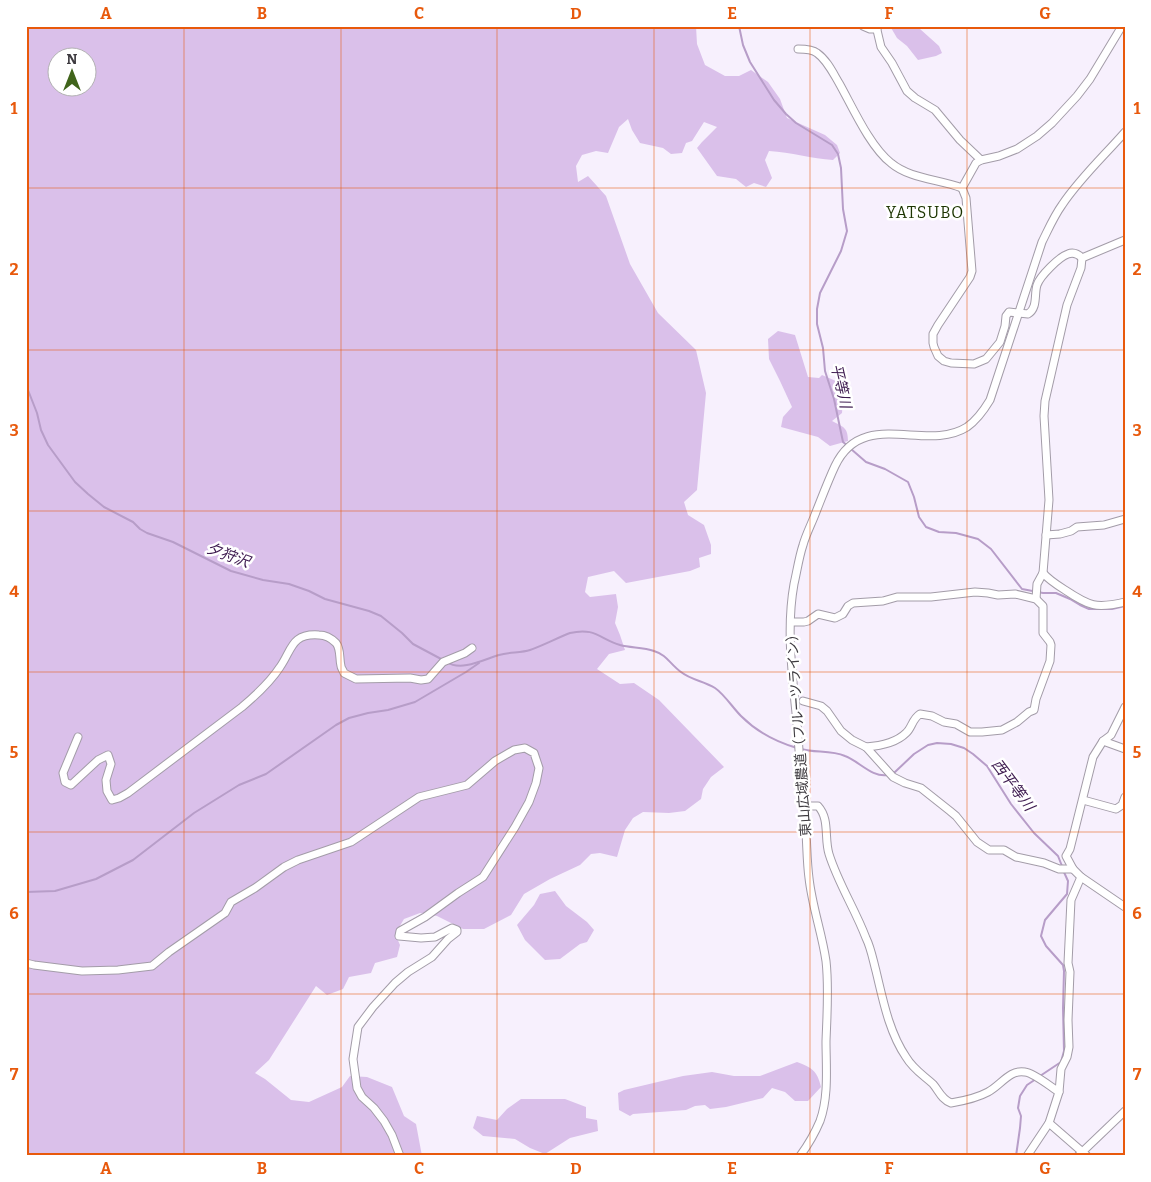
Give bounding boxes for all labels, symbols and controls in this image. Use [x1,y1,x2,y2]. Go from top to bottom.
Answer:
text: A [100,4,112,23]
text: B [257,4,267,23]
text: C [414,4,424,23]
text: D [570,4,582,23]
text: E [727,4,737,23]
text: F [885,4,894,23]
text: G [1039,4,1051,23]
north arrow [48,48,98,98]
text: N [67,51,78,68]
text: 1 [11,99,18,118]
text: 1 [1134,99,1141,118]
district label: YATSUBO [886,203,964,222]
text: 2 [9,260,19,279]
text: 2 [1132,260,1142,279]
water label: 平等川 [827,362,855,412]
text: 3 [9,421,19,440]
text: 3 [1132,421,1142,440]
water label: 夕狩沢 [204,539,254,572]
text: 4 [9,582,19,601]
text: 4 [1132,582,1142,601]
street label: 東山広域農道（フルーツライン） [783,627,815,837]
text: 5 [10,743,19,762]
text: 5 [1133,743,1142,762]
water label: 西平等川 [988,756,1039,816]
text: 6 [9,904,19,923]
text: 6 [1132,904,1142,923]
text: 7 [10,1065,19,1084]
text: 7 [1133,1065,1142,1084]
text: A [100,1159,112,1178]
text: B [257,1159,267,1178]
text: C [414,1159,424,1178]
text: D [570,1159,582,1178]
text: E [727,1159,737,1178]
text: F [885,1159,894,1178]
text: G [1039,1159,1051,1178]

